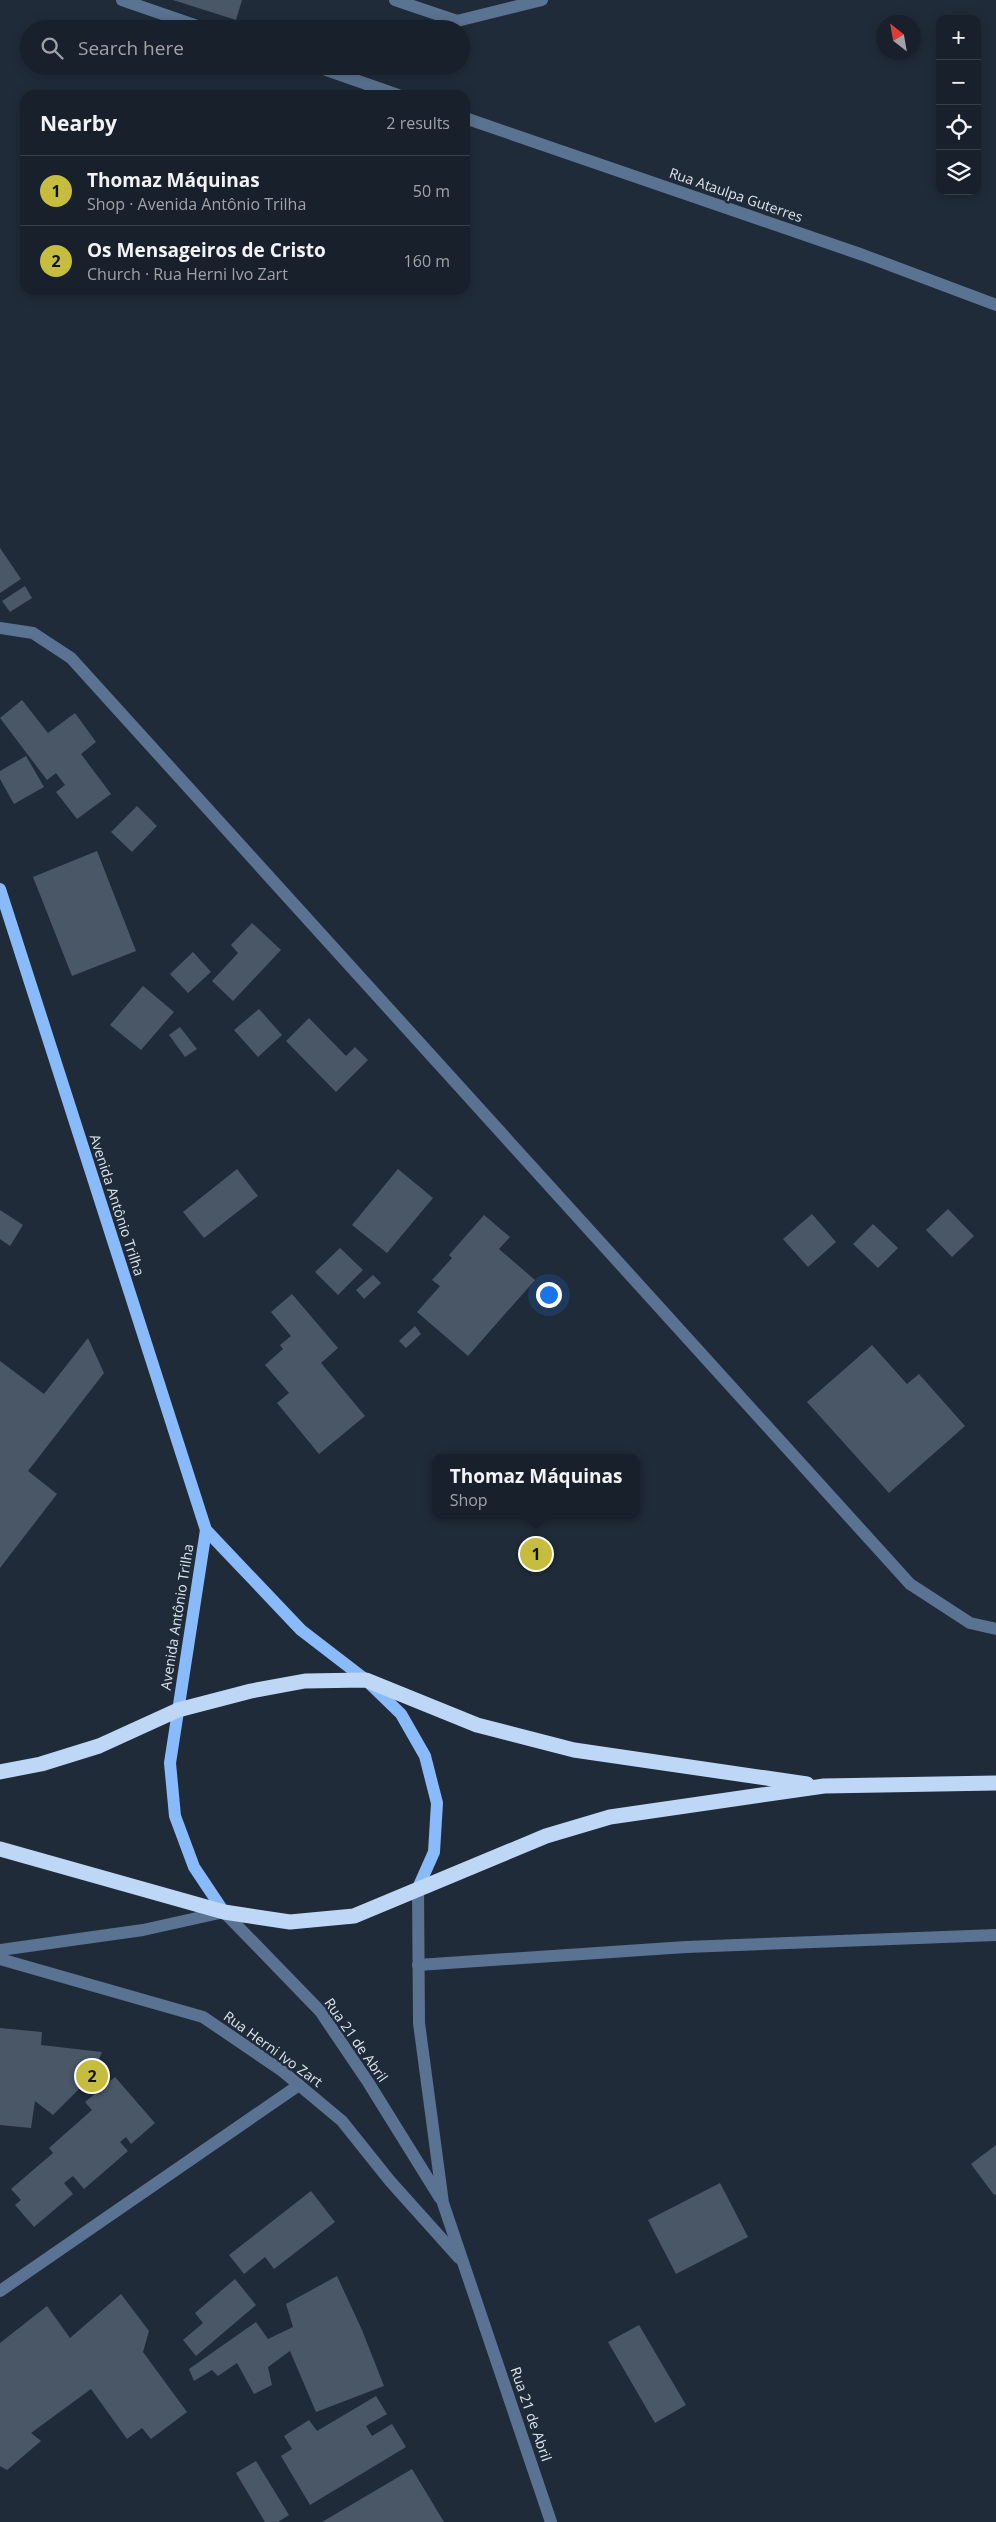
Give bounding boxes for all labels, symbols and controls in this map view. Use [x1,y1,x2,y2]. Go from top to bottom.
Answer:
north arrow [876,15,921,60]
map controls [936,15,981,195]
button: + [936,15,981,60]
search box [20,20,470,75]
icon: search [38,34,66,62]
text: Search here [78,35,184,61]
button: − [936,60,981,105]
button: locate [936,105,981,150]
text: Nearby [40,109,117,137]
text: 2 results [386,112,450,134]
button: layers [936,150,981,195]
street label: Rua Ataulpa Guterres [667,163,806,226]
text: Thomaz Máquinas [87,167,260,193]
text: 1 [51,180,61,202]
text: 50 m [413,180,450,202]
text: Shop · Avenida Antônio Trilha [87,193,306,215]
text: Os Mensageiros de Cristo [87,237,326,263]
text: 2 [51,250,61,272]
text: 160 m [404,250,450,272]
text: Church · Rua Herni Ivo Zart [87,263,288,285]
street label: Avenida Antônio Trilha [86,1132,149,1278]
your location [536,1282,562,1308]
popup [432,1454,640,1519]
text: Thomaz Máquinas [450,1463,622,1489]
text: Shop [450,1489,488,1511]
pin: 1 [520,1535,552,1573]
street label: Avenida Antônio Trilha [156,1542,197,1691]
street label: Rua 21 de Abril [320,1994,392,2086]
street label: Rua Herni Ivo Zart [220,2006,327,2091]
pin: 2 [76,2057,108,2095]
street label: Rua 21 de Abril [506,2364,556,2464]

